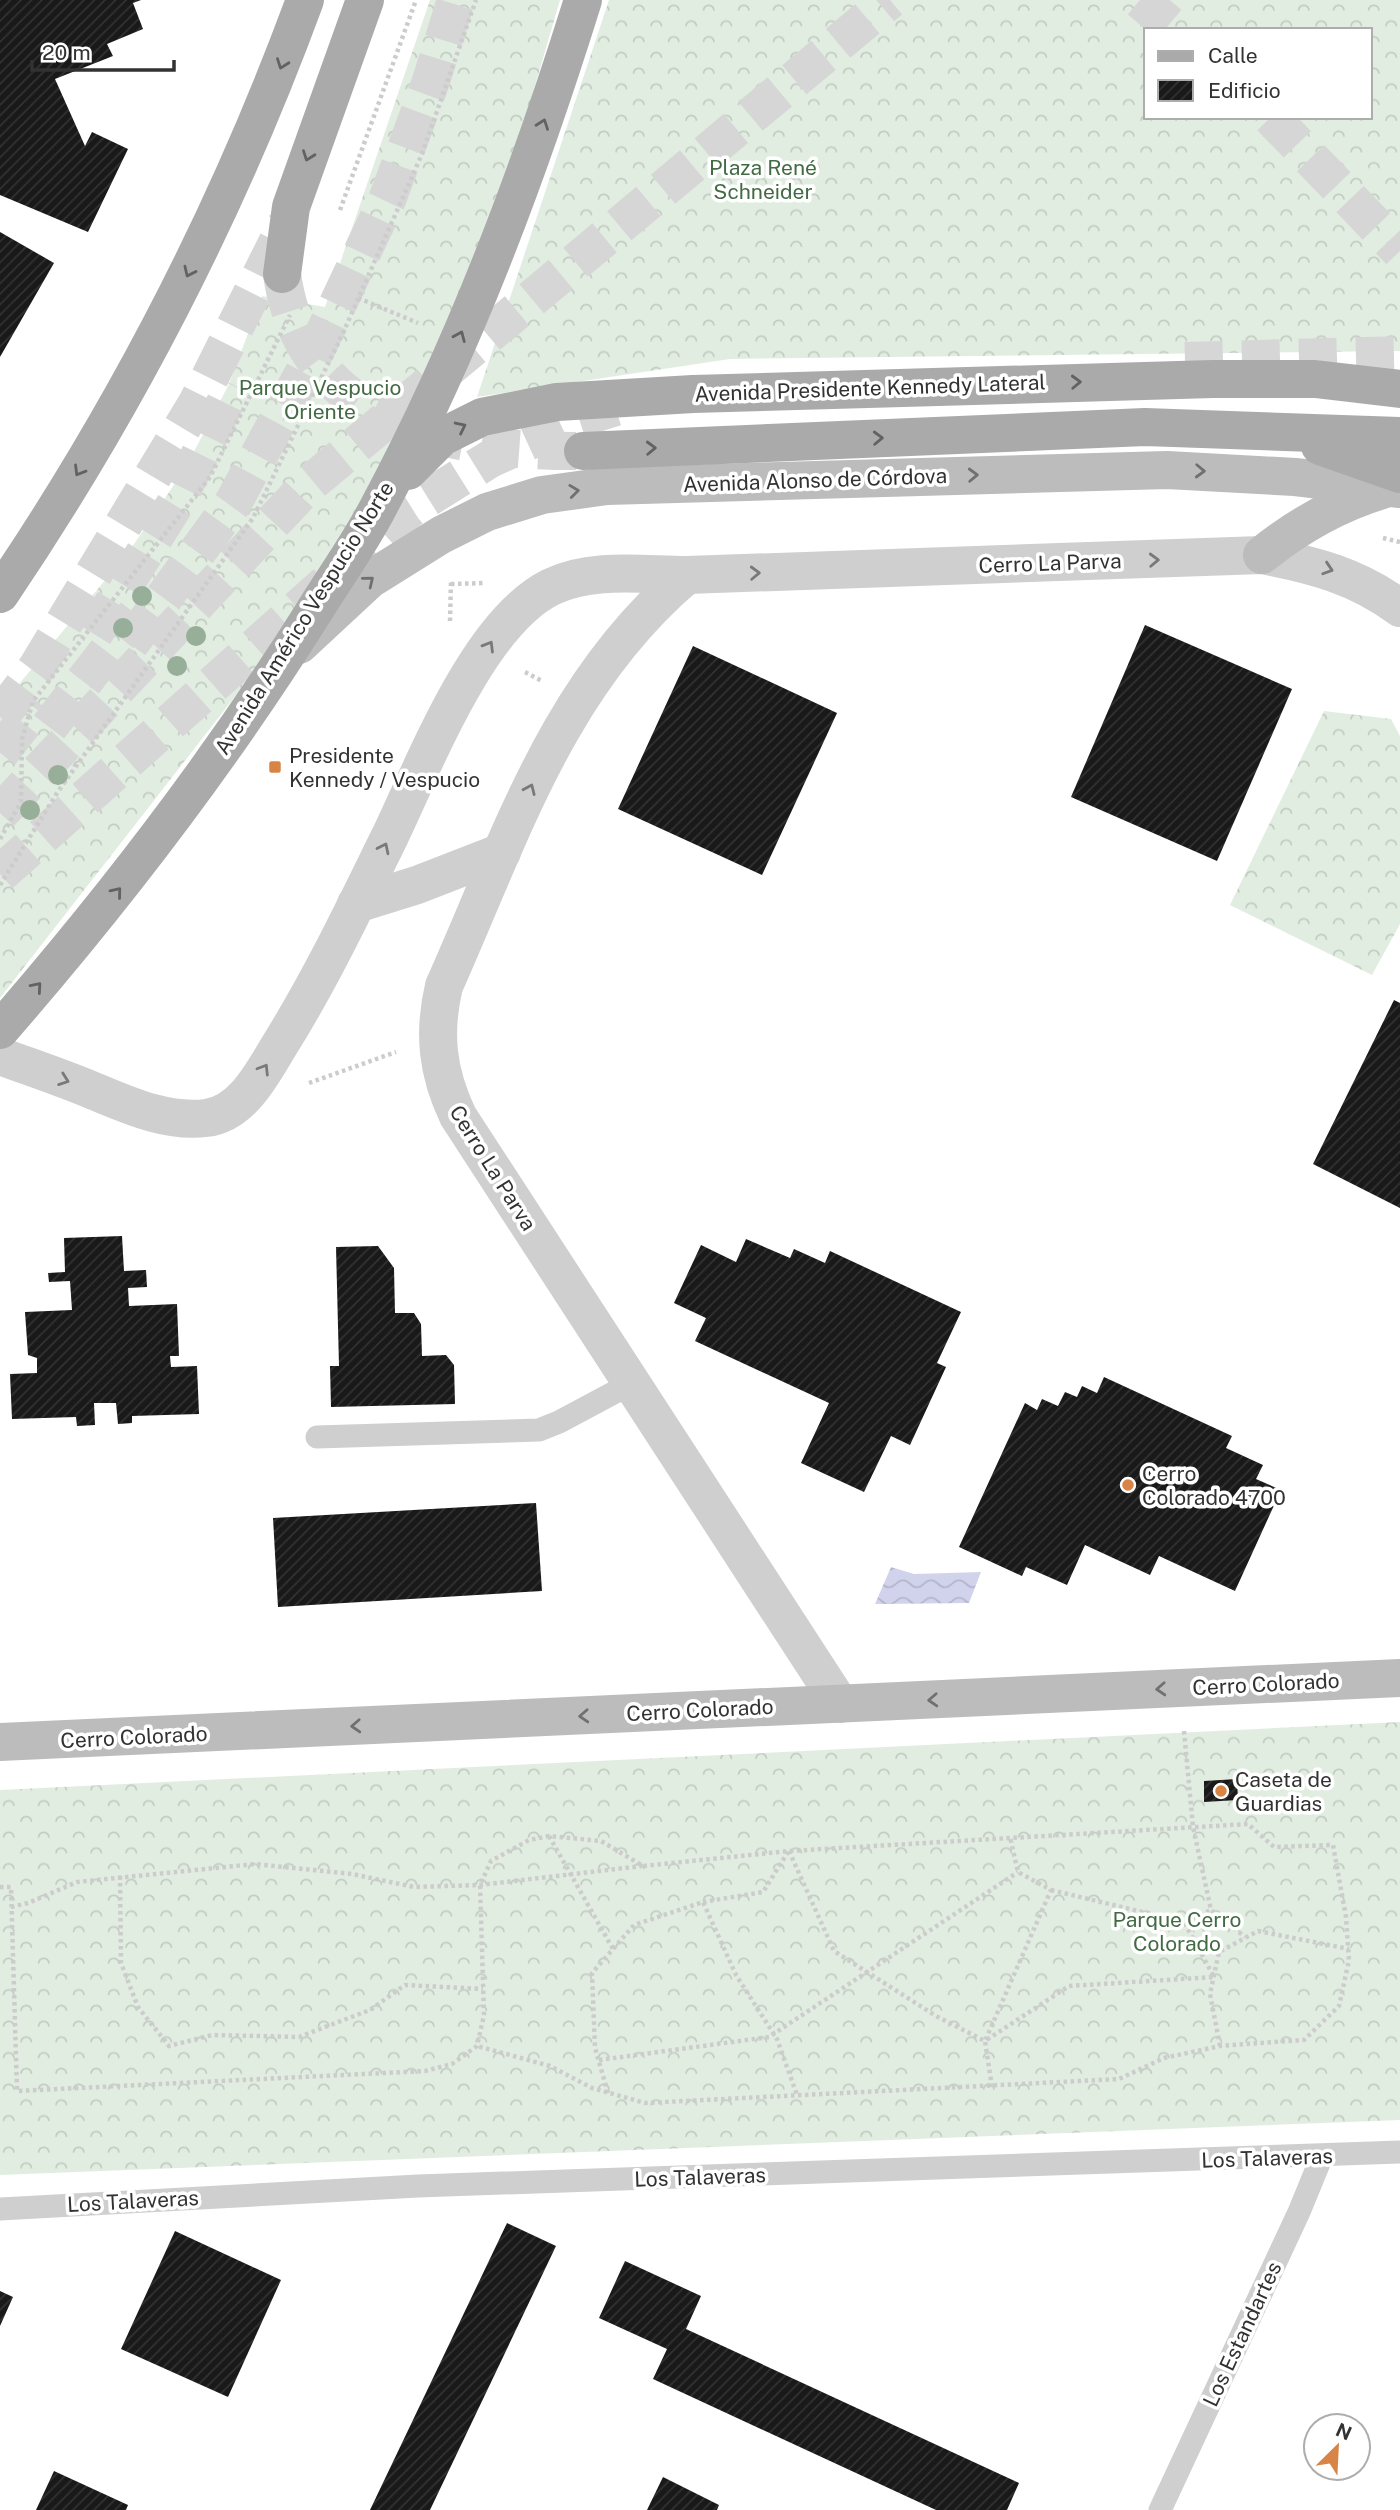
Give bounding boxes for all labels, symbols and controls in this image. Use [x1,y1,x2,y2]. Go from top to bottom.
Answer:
scale bar [32,28,173,72]
legend [1144,28,1372,119]
text: 20 m [42,40,91,65]
text: Calle [1208,43,1258,68]
one-way arrow [276,58,290,70]
text: Edificio [1208,78,1281,103]
one-way arrow [535,119,549,131]
one-way arrow [302,150,316,162]
park label: Plaza René Schneider [709,155,817,204]
one-way arrow [183,265,197,277]
one-way arrow [452,331,466,343]
street label: Avenida Presidente Kennedy Lateral [694,369,1046,407]
one-way arrow [1071,374,1082,389]
park label: Parque Vespucio Oriente [239,375,401,424]
one-way arrow [454,422,466,436]
one-way arrow [873,431,884,446]
one-way arrow [646,441,657,456]
one-way arrow [75,463,88,476]
street label: Avenida Alonso de Córdova [683,463,947,497]
one-way arrow [1195,464,1206,479]
one-way arrow [967,467,978,482]
street label: Avenida Américo Vespucio Norte [209,477,399,759]
one-way arrow [568,483,580,498]
street label: Cerro La Parva [978,548,1122,578]
one-way arrow [1149,552,1160,567]
one-way arrow [1322,561,1334,575]
one-way arrow [750,565,761,580]
one-way arrow [361,577,373,590]
one-way arrow [481,641,494,654]
place label: Presidente Kennedy / Vespucio [289,743,480,792]
marker: Presidente Kennedy / Vespucio [267,759,283,775]
one-way arrow [522,784,536,797]
one-way arrow [376,843,390,855]
one-way arrow [109,887,122,899]
one-way arrow [29,983,41,996]
one-way arrow [256,1064,269,1077]
one-way arrow [57,1071,69,1085]
street label: Cerro La Parva [444,1101,542,1235]
place label: Cerro Colorado 4700 [1142,1461,1286,1510]
marker: Cerro Colorado 4700 [1120,1477,1136,1493]
street label: Cerro Colorado [1192,1668,1340,1700]
one-way arrow [1155,1682,1166,1697]
one-way arrow [927,1692,938,1707]
street label: Cerro Colorado [626,1694,774,1726]
one-way arrow [578,1708,589,1723]
one-way arrow [351,1719,362,1734]
street label: Cerro Colorado [60,1721,208,1753]
place label: Caseta de Guardias [1235,1767,1332,1816]
marker: Caseta de Guardias [1213,1783,1229,1799]
park label: Parque Cerro Colorado [1113,1907,1241,1956]
street label: Los Talaveras [1201,2143,1333,2173]
street label: Los Talaveras [634,2162,766,2192]
street label: Los Talaveras [67,2185,199,2217]
street label: Los Estandartes [1198,2258,1286,2410]
north arrow [1302,2412,1372,2482]
text: N [1333,2418,1355,2445]

